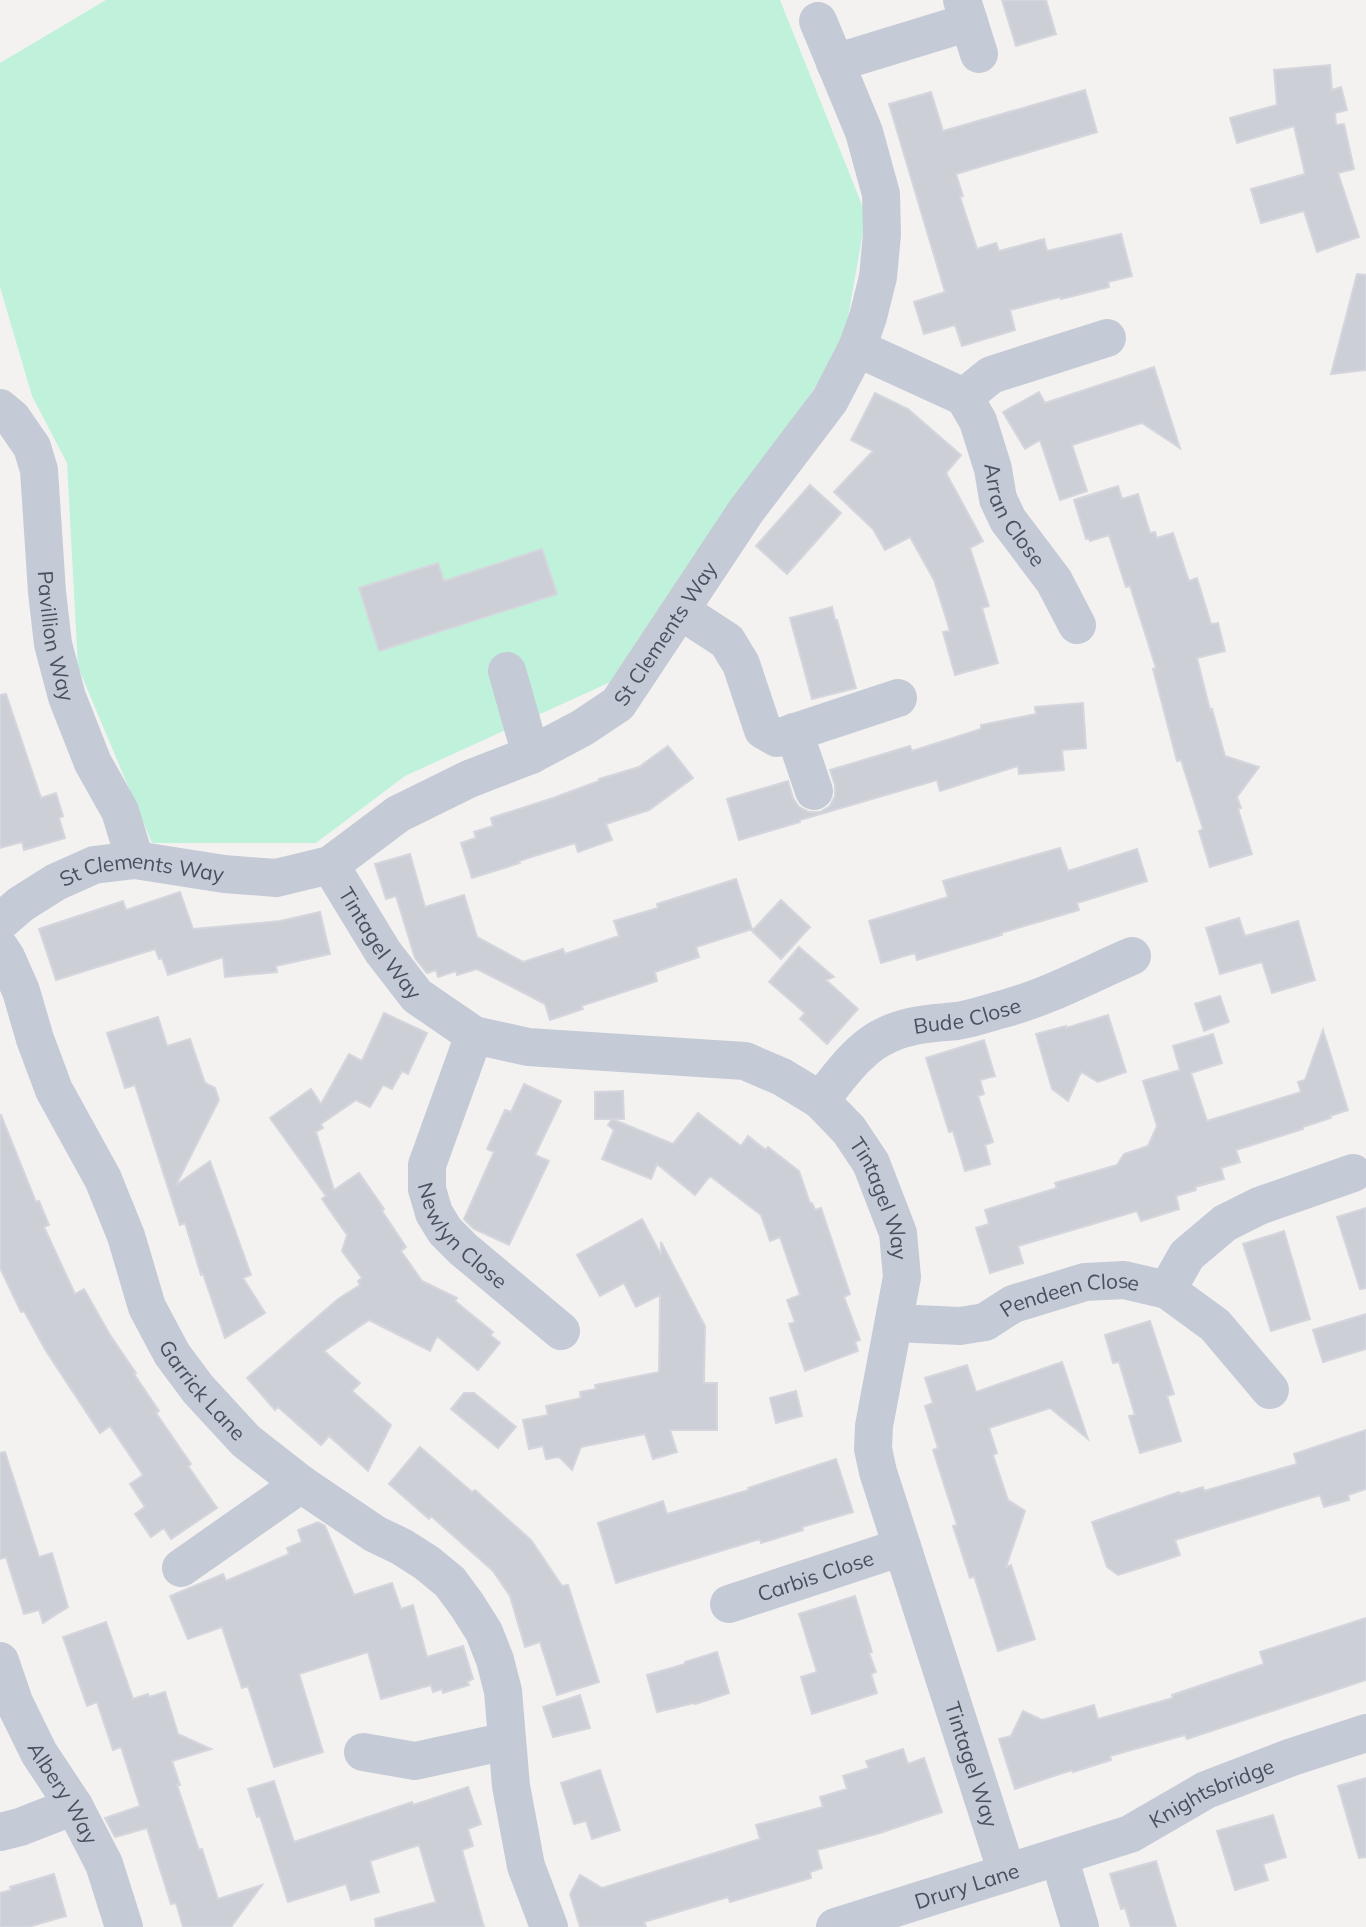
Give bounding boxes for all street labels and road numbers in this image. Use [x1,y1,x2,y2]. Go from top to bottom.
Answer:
street label: Arran Close [979,461,1051,571]
street label: St Clements Way [608,556,722,711]
street label: Pavillion Way [33,570,81,704]
street label: St Clements Way [55,847,226,892]
street label: Tintagel Way [333,882,428,1005]
street label: Bude Close [912,992,1024,1039]
street label: Tintagel Way [844,1132,913,1261]
street label: Newlyn Close [413,1179,513,1294]
street label: Pendeen Close [995,1267,1142,1322]
street label: Garrick Lane [154,1335,252,1446]
street label: Carbis Close [754,1544,877,1607]
street label: Tintagel Way [940,1698,1004,1830]
street label: Albery Way [23,1738,104,1848]
street label: Knightsbridge [1144,1752,1277,1833]
street label: Drury Lane [911,1857,1022,1914]

